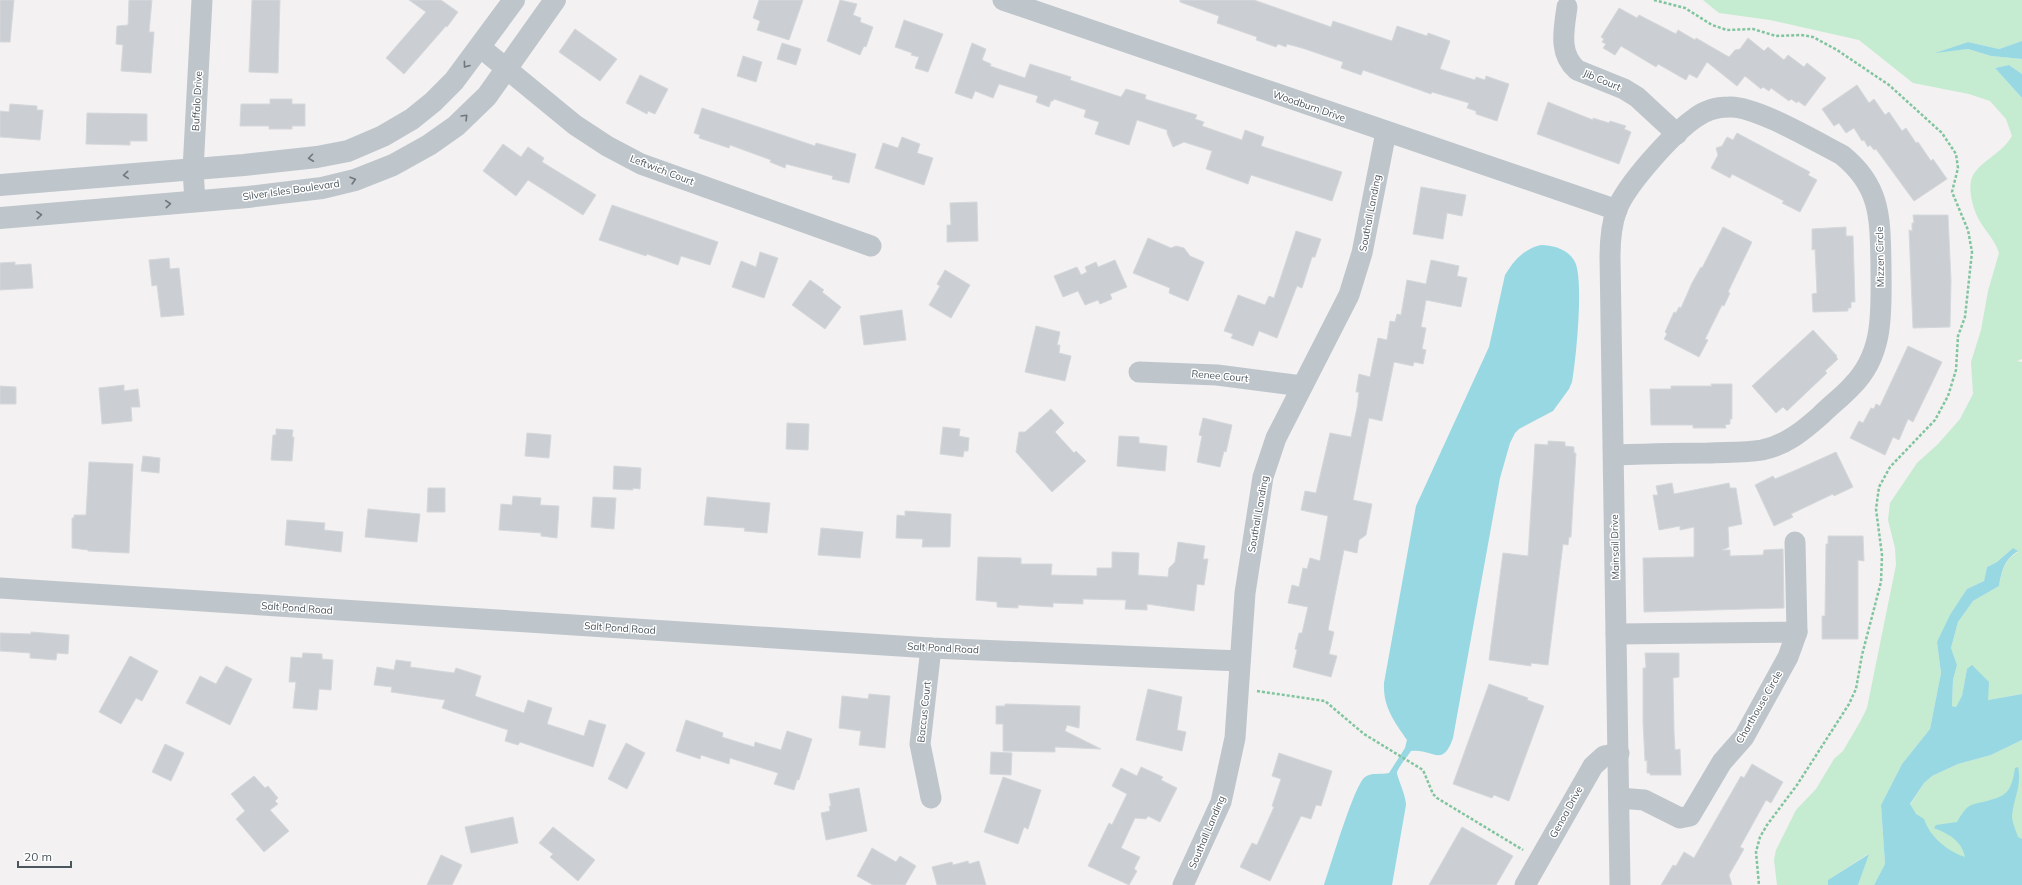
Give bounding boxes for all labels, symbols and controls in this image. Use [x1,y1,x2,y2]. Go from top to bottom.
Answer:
one-way arrow [464,61,471,68]
street label: Jib Court [1581,66,1623,94]
street label: Buffalo Drive [189,71,205,131]
street label: Woodburn Drive [1271,87,1347,125]
one-way arrow [460,114,468,122]
street label: Leftwich Court [628,152,696,188]
one-way arrow [308,153,314,162]
one-way arrow [123,171,129,180]
street label: Southall Landing [1356,173,1384,253]
one-way arrow [349,176,356,185]
street label: Silver Isles Boulevard [242,177,340,203]
one-way arrow [165,199,171,208]
one-way arrow [36,211,42,220]
street label: Mizzen Circle [1873,227,1887,287]
street label: Renee Court [1191,367,1249,385]
street label: Southall Landing [1245,474,1271,554]
street label: Mainsail Drive [1608,514,1622,580]
street label: Salt Pond Road [261,599,333,617]
street label: Salt Pond Road [584,619,656,637]
street label: Salt Pond Road [907,640,979,656]
street label: Charthouse Circle [1733,668,1785,746]
street label: Baccus Court [914,680,934,743]
street label: Genoa Drive [1546,784,1586,840]
street label: Southall Landing [1186,794,1228,870]
scale bar [18,843,71,869]
text: 20 m [24,849,52,864]

